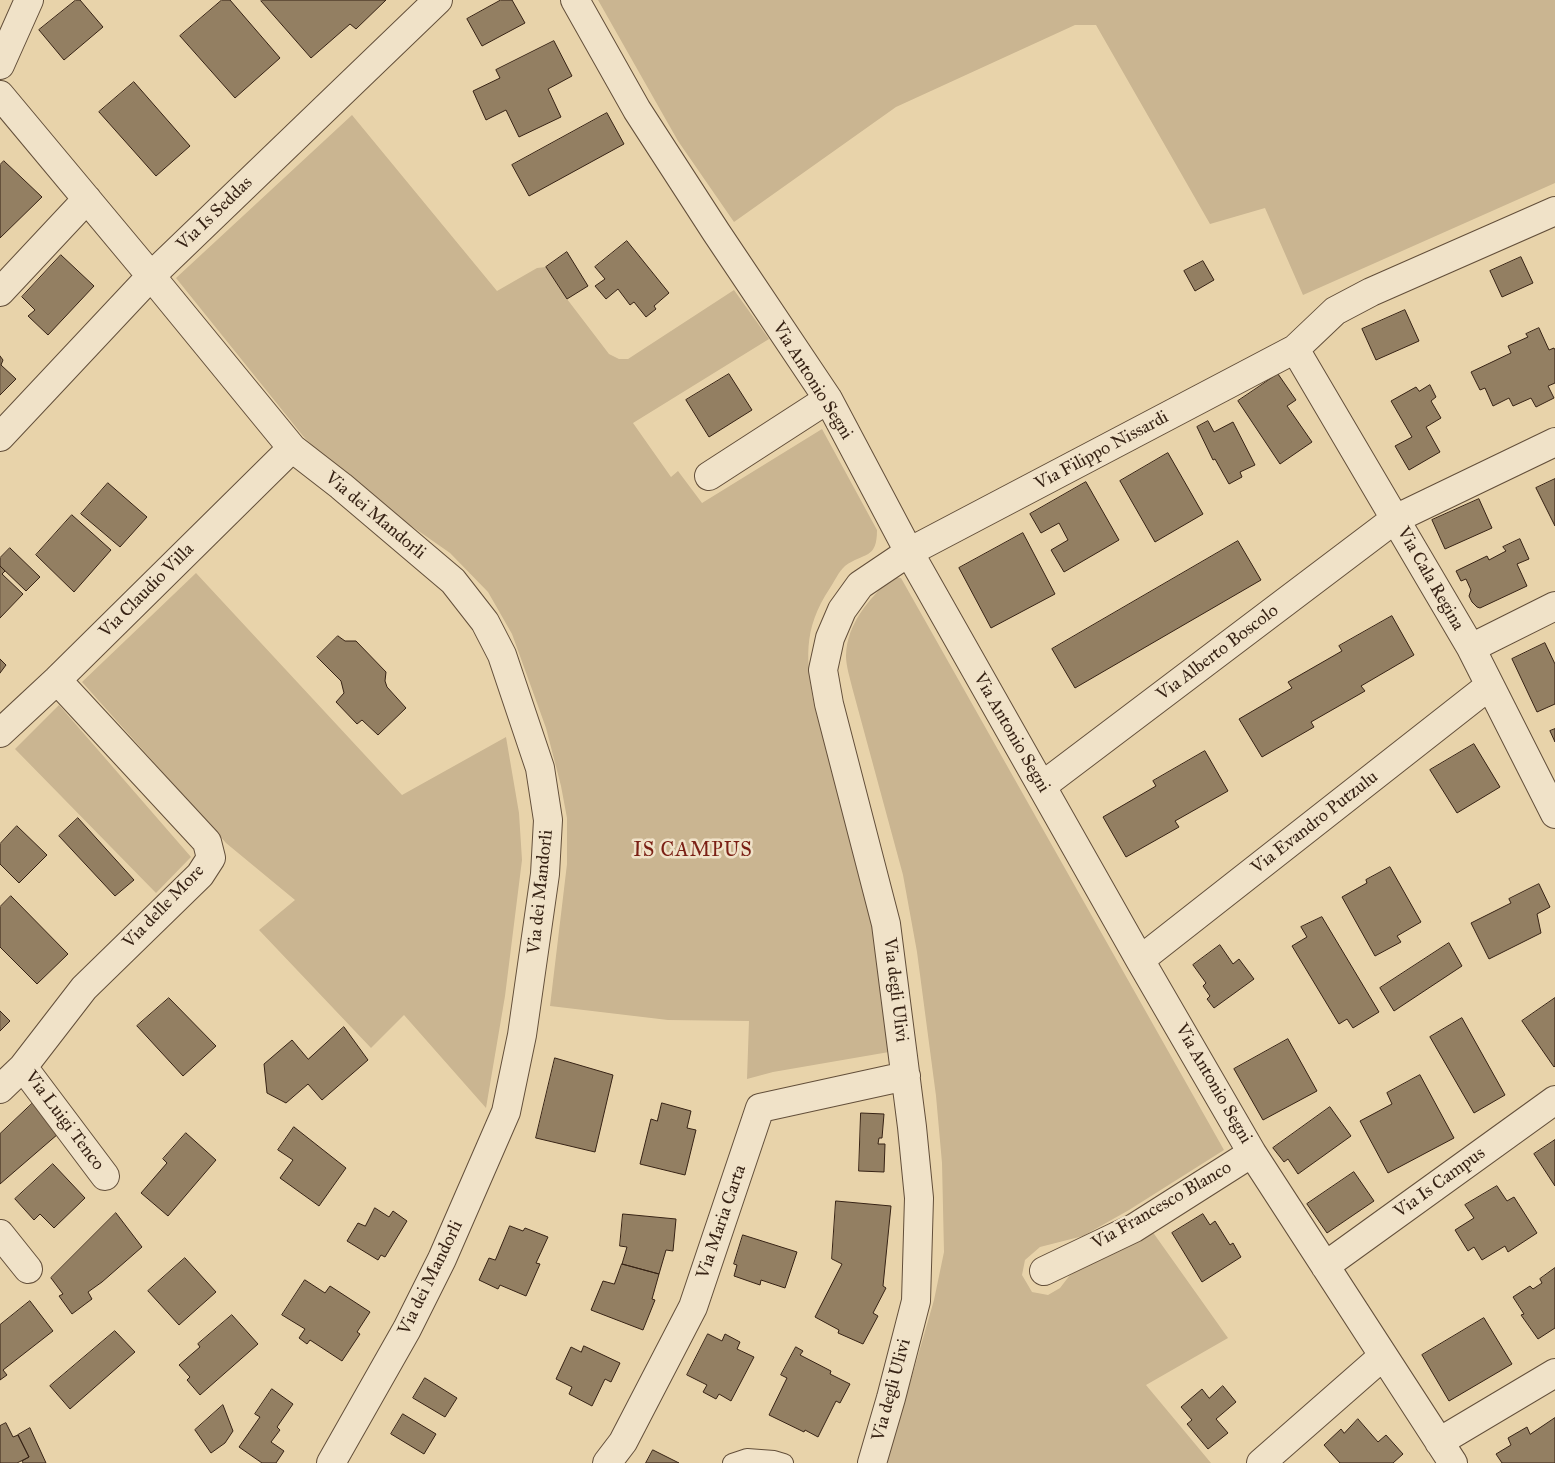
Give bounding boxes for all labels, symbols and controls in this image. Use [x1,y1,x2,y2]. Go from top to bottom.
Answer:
street label: Via Is Seddas [173,173,257,255]
street label: Via Antonio Segni [767,318,857,444]
street label: Via Filippo Nissardi [1032,407,1172,495]
street label: Via dei Mandorli [320,468,430,564]
street label: Via Cala Regina [1392,523,1468,635]
street label: Via Claudio Villa [95,539,199,643]
street label: Via Alberto Boscolo [1153,600,1283,706]
street label: Via Antonio Segni [968,669,1054,797]
street label: Via Evandro Putzulu [1247,767,1383,879]
street label: Via dei Mandorli [524,829,558,955]
district label: IS CAMPUS [632,839,754,863]
street label: Via delle More [119,861,209,953]
street label: Via degli Ulivi [878,937,912,1043]
street label: Via Antonio Segni [1170,1020,1256,1148]
street label: Via Luigi Tenco [20,1067,108,1175]
street label: Via Is Campus [1390,1143,1490,1223]
street label: Via Francesco Blanco [1088,1157,1236,1255]
street label: Via Maria Carta [692,1162,752,1282]
street label: Via dei Mandorli [394,1217,468,1339]
street label: Via degli Ulivi [868,1336,916,1444]

